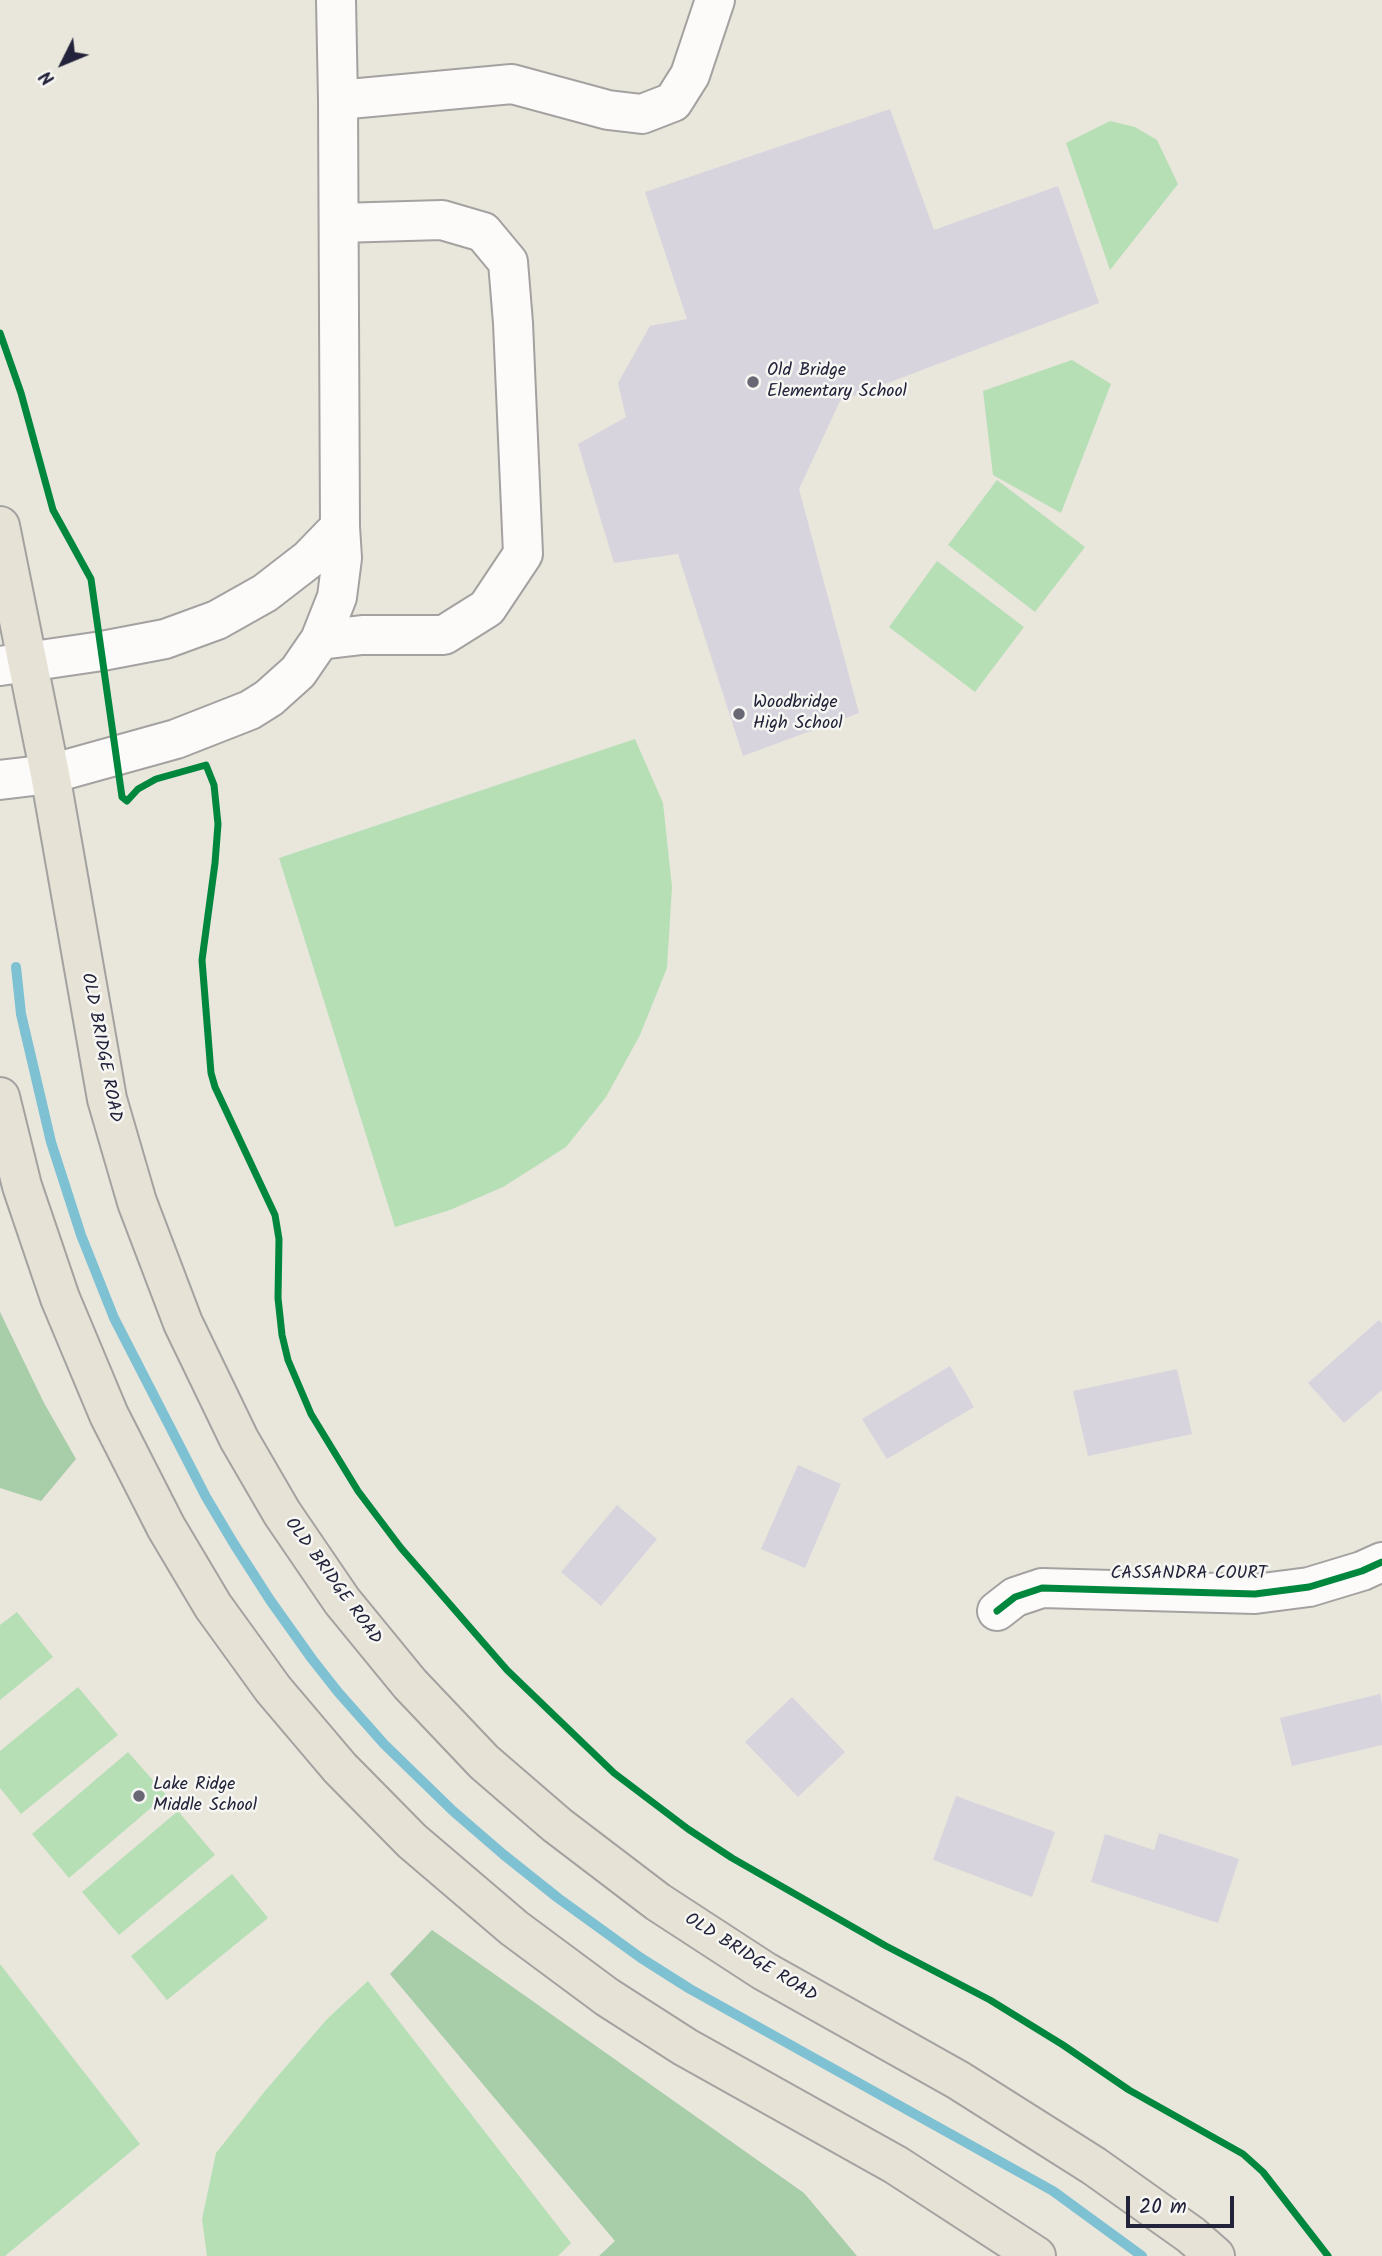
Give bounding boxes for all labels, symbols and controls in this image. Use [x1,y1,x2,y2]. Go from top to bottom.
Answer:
north arrow [28,28,98,98]
text: N [33,63,63,92]
place label: Old Bridge Elementary School [767,361,907,404]
marker: Old Bridge Elementary School [745,374,761,390]
place label: Woodbridge High School [753,693,843,736]
marker: Woodbridge High School [731,706,747,722]
street label: OLD BRIDGE ROAD [75,971,125,1125]
street label: OLD BRIDGE ROAD [279,1514,385,1650]
street label: CASSANDRA COURT [1111,1564,1267,1586]
place label: Lake Ridge Middle School [153,1775,257,1817]
marker: Lake Ridge Middle School [131,1788,147,1804]
street label: OLD BRIDGE ROAD [680,1910,820,2008]
scale bar [1130,2182,1238,2226]
text: 20 m [1139,2191,1187,2224]

